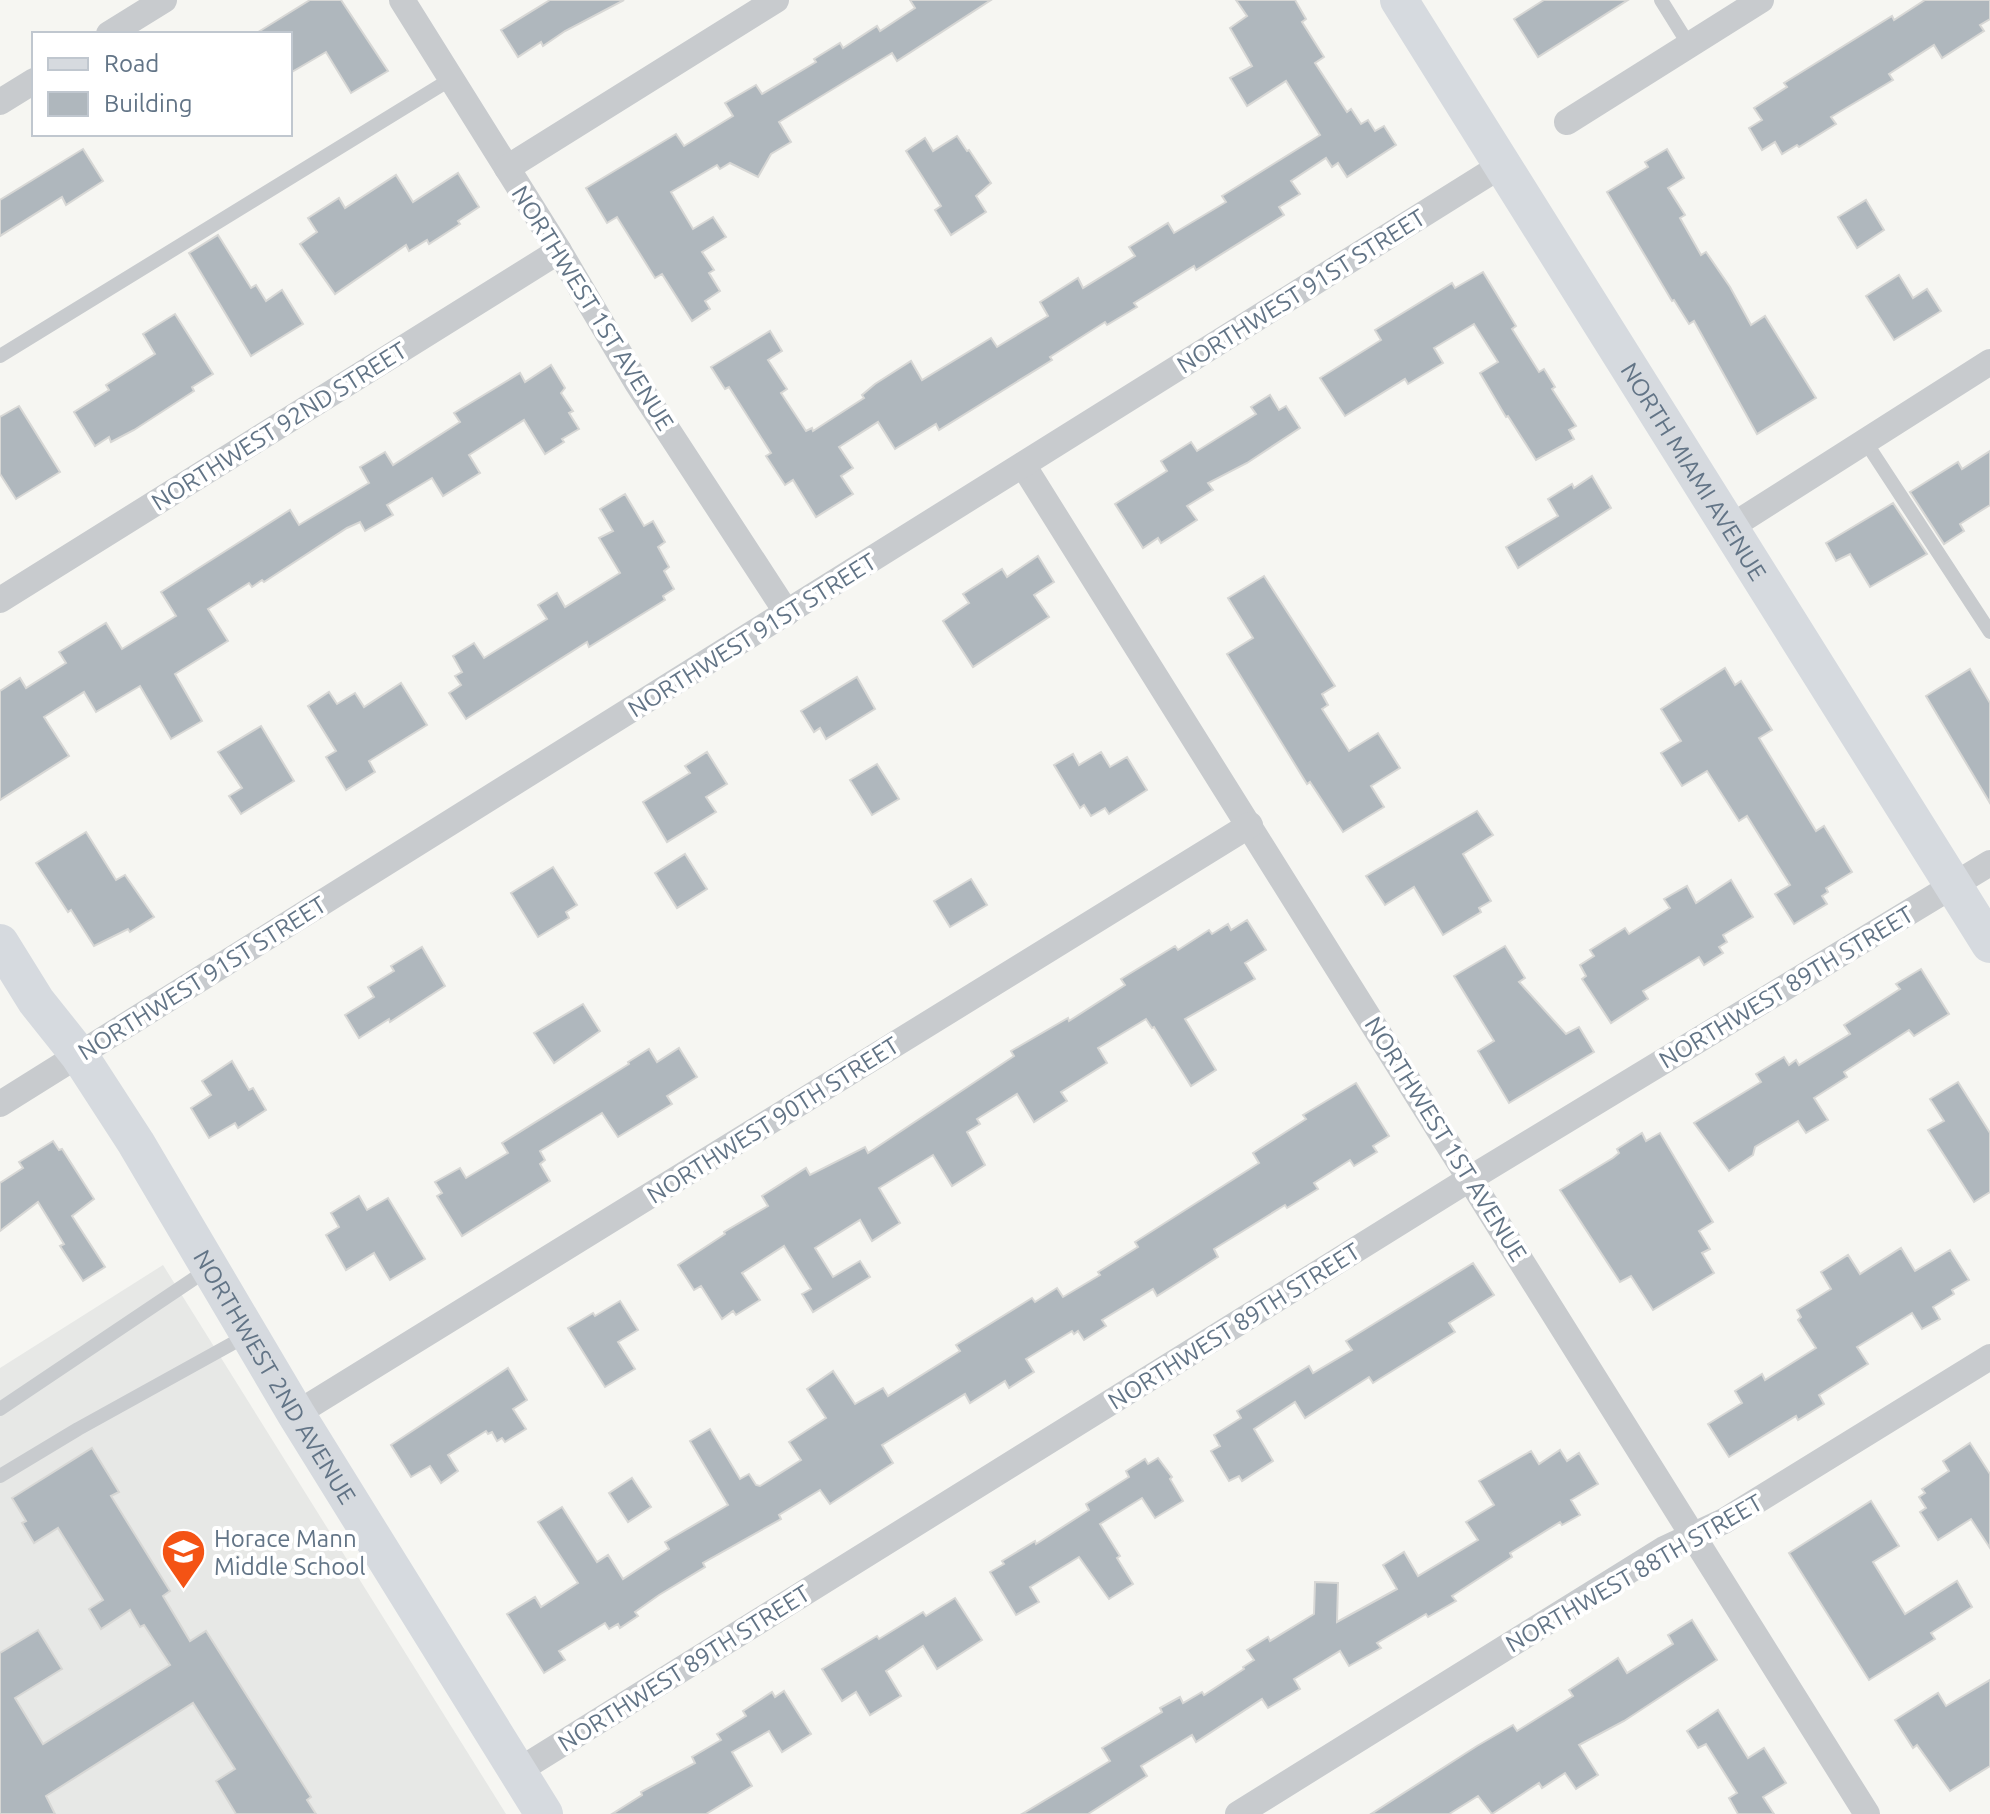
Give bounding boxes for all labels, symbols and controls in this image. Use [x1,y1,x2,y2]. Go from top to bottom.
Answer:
legend [32,32,292,136]
text: Road [104,50,159,77]
text: Building [104,90,192,117]
street label: NORTHWEST 1ST AVENUE [507,181,679,435]
street label: NORTHWEST 91ST STREET [1172,203,1430,379]
street label: NORTHWEST 92ND STREET [147,336,411,516]
street label: NORTH MIAMI AVENUE [1616,357,1772,585]
street label: NORTHWEST 91ST STREET [623,547,881,723]
street label: NORTHWEST 91ST STREET [73,890,331,1066]
street label: NORTHWEST 89TH STREET [1654,900,1918,1074]
street label: NORTHWEST 1ST AVENUE [1360,1012,1532,1266]
street label: NORTHWEST 90TH STREET [642,1031,904,1209]
street label: NORTHWEST 89TH STREET [1103,1237,1365,1415]
street label: NORTHWEST 2ND AVENUE [189,1245,362,1508]
street label: NORTHWEST 88TH STREET [1501,1488,1767,1658]
place label: Horace Mann Middle School [214,1525,366,1580]
school or university icon: Horace Mann Middle School [159,1528,207,1591]
street label: NORTHWEST 89TH STREET [553,1579,815,1757]

